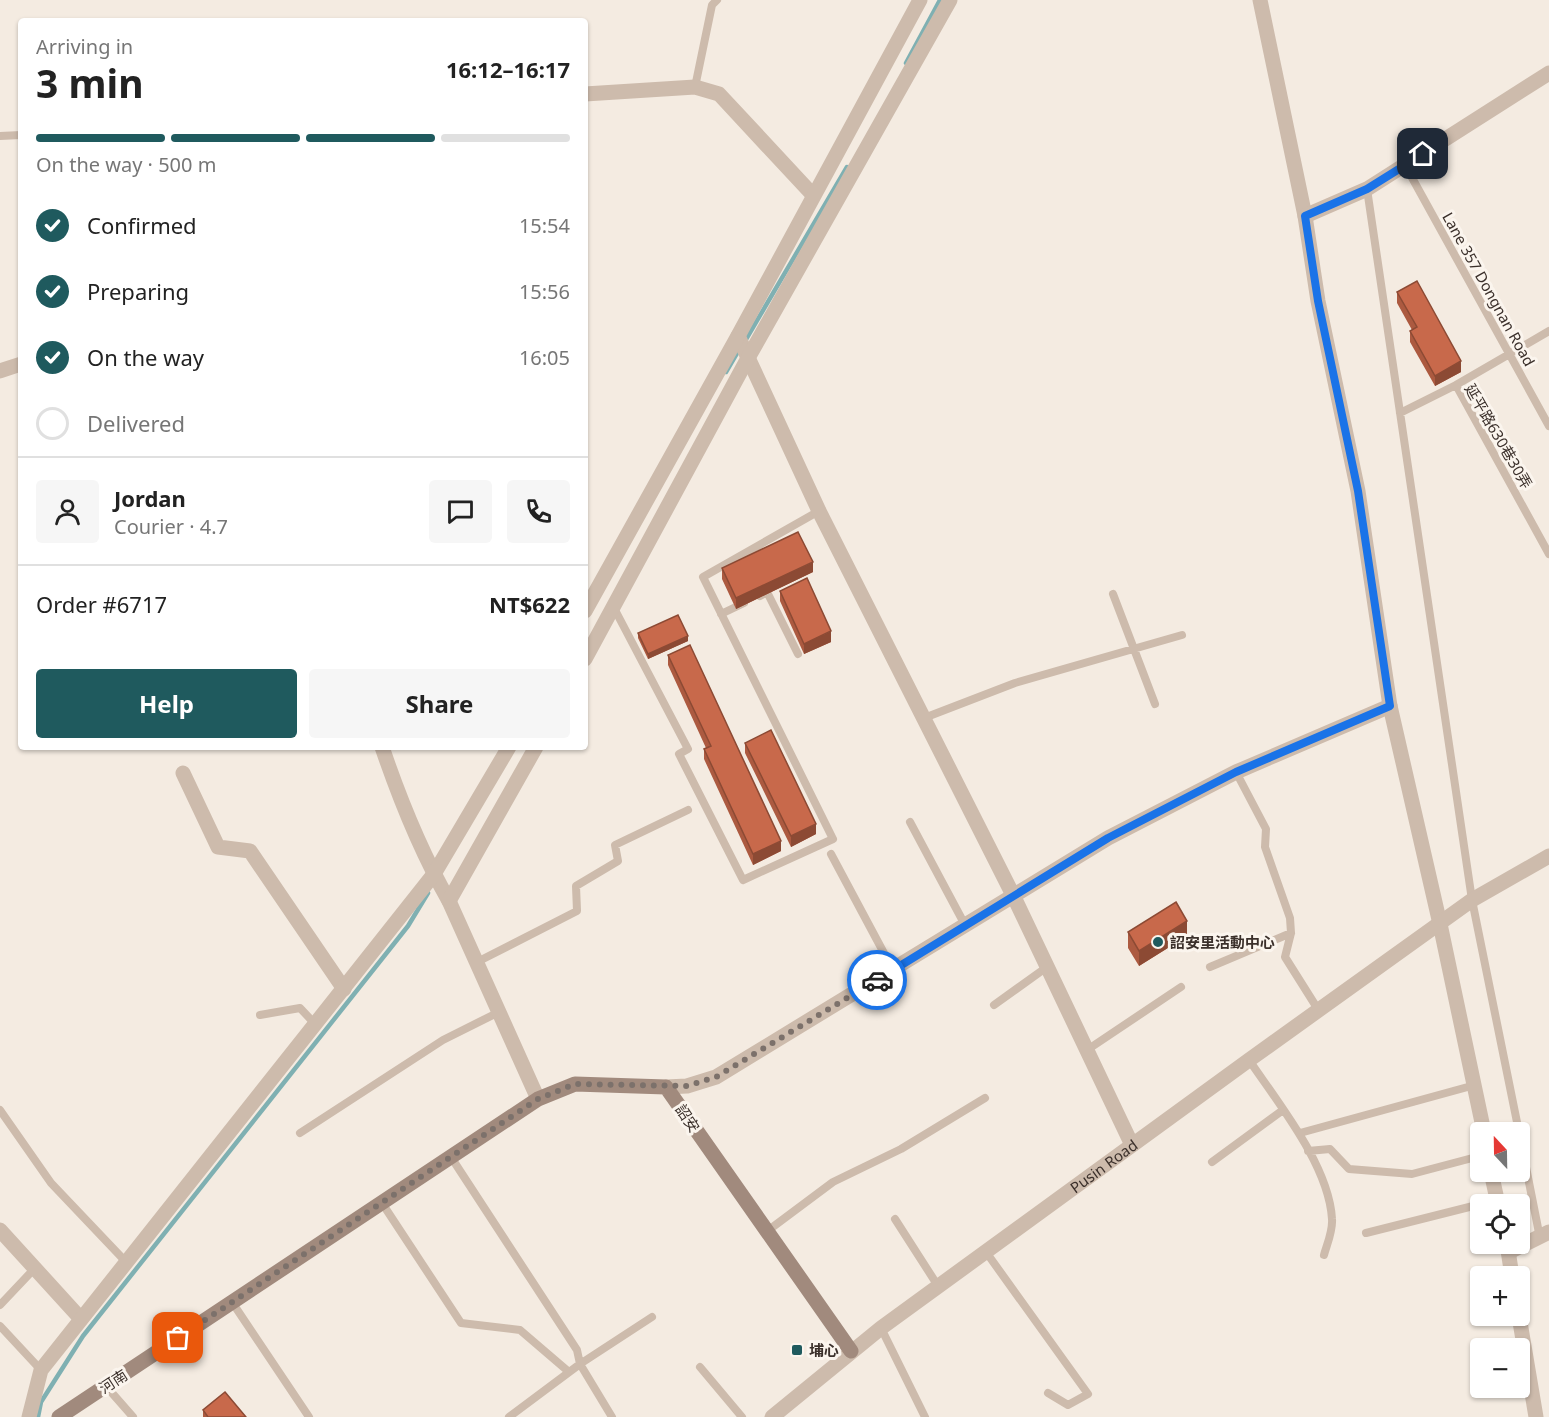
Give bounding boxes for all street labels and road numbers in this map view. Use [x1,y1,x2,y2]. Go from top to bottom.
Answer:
street label: Lane 357 Dongnan Road [1438,209,1540,369]
street label: 延平路630巷30弄 [1461,380,1537,492]
street label: 詔安 [671,1100,705,1136]
street label: Pusin Road [1066,1135,1141,1197]
street label: 河南 [95,1364,131,1398]

